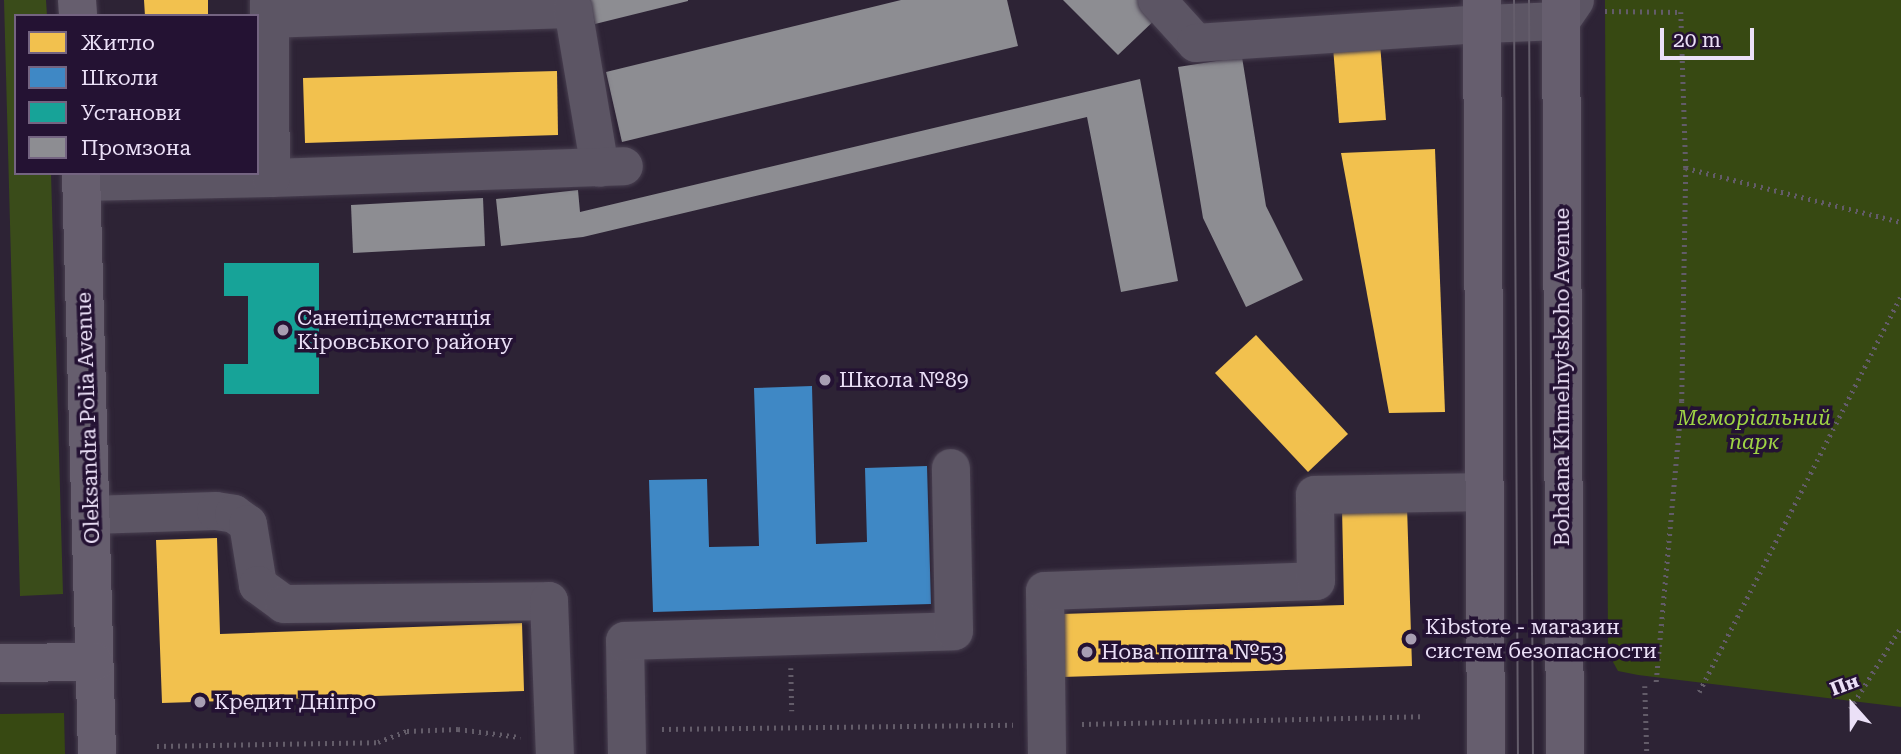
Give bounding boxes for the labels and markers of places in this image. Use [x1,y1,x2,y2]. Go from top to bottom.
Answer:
place label: Санепідемстанція Кіровського району [297,305,513,355]
marker: Санепідемстанція Кіровського району [275,322,291,338]
place label: Школа №89 [839,367,969,393]
marker: Школа №89 [817,372,833,388]
place label: Kibstore - магазин систем безопасности [1425,614,1657,664]
marker: Kibstore - магазин систем безопасности [1403,631,1419,647]
place label: Нова пошта №53 [1101,639,1283,665]
marker: Нова пошта №53 [1079,644,1095,660]
place label: Кредит Дніпро [214,689,376,715]
marker: Кредит Дніпро [192,694,208,710]

